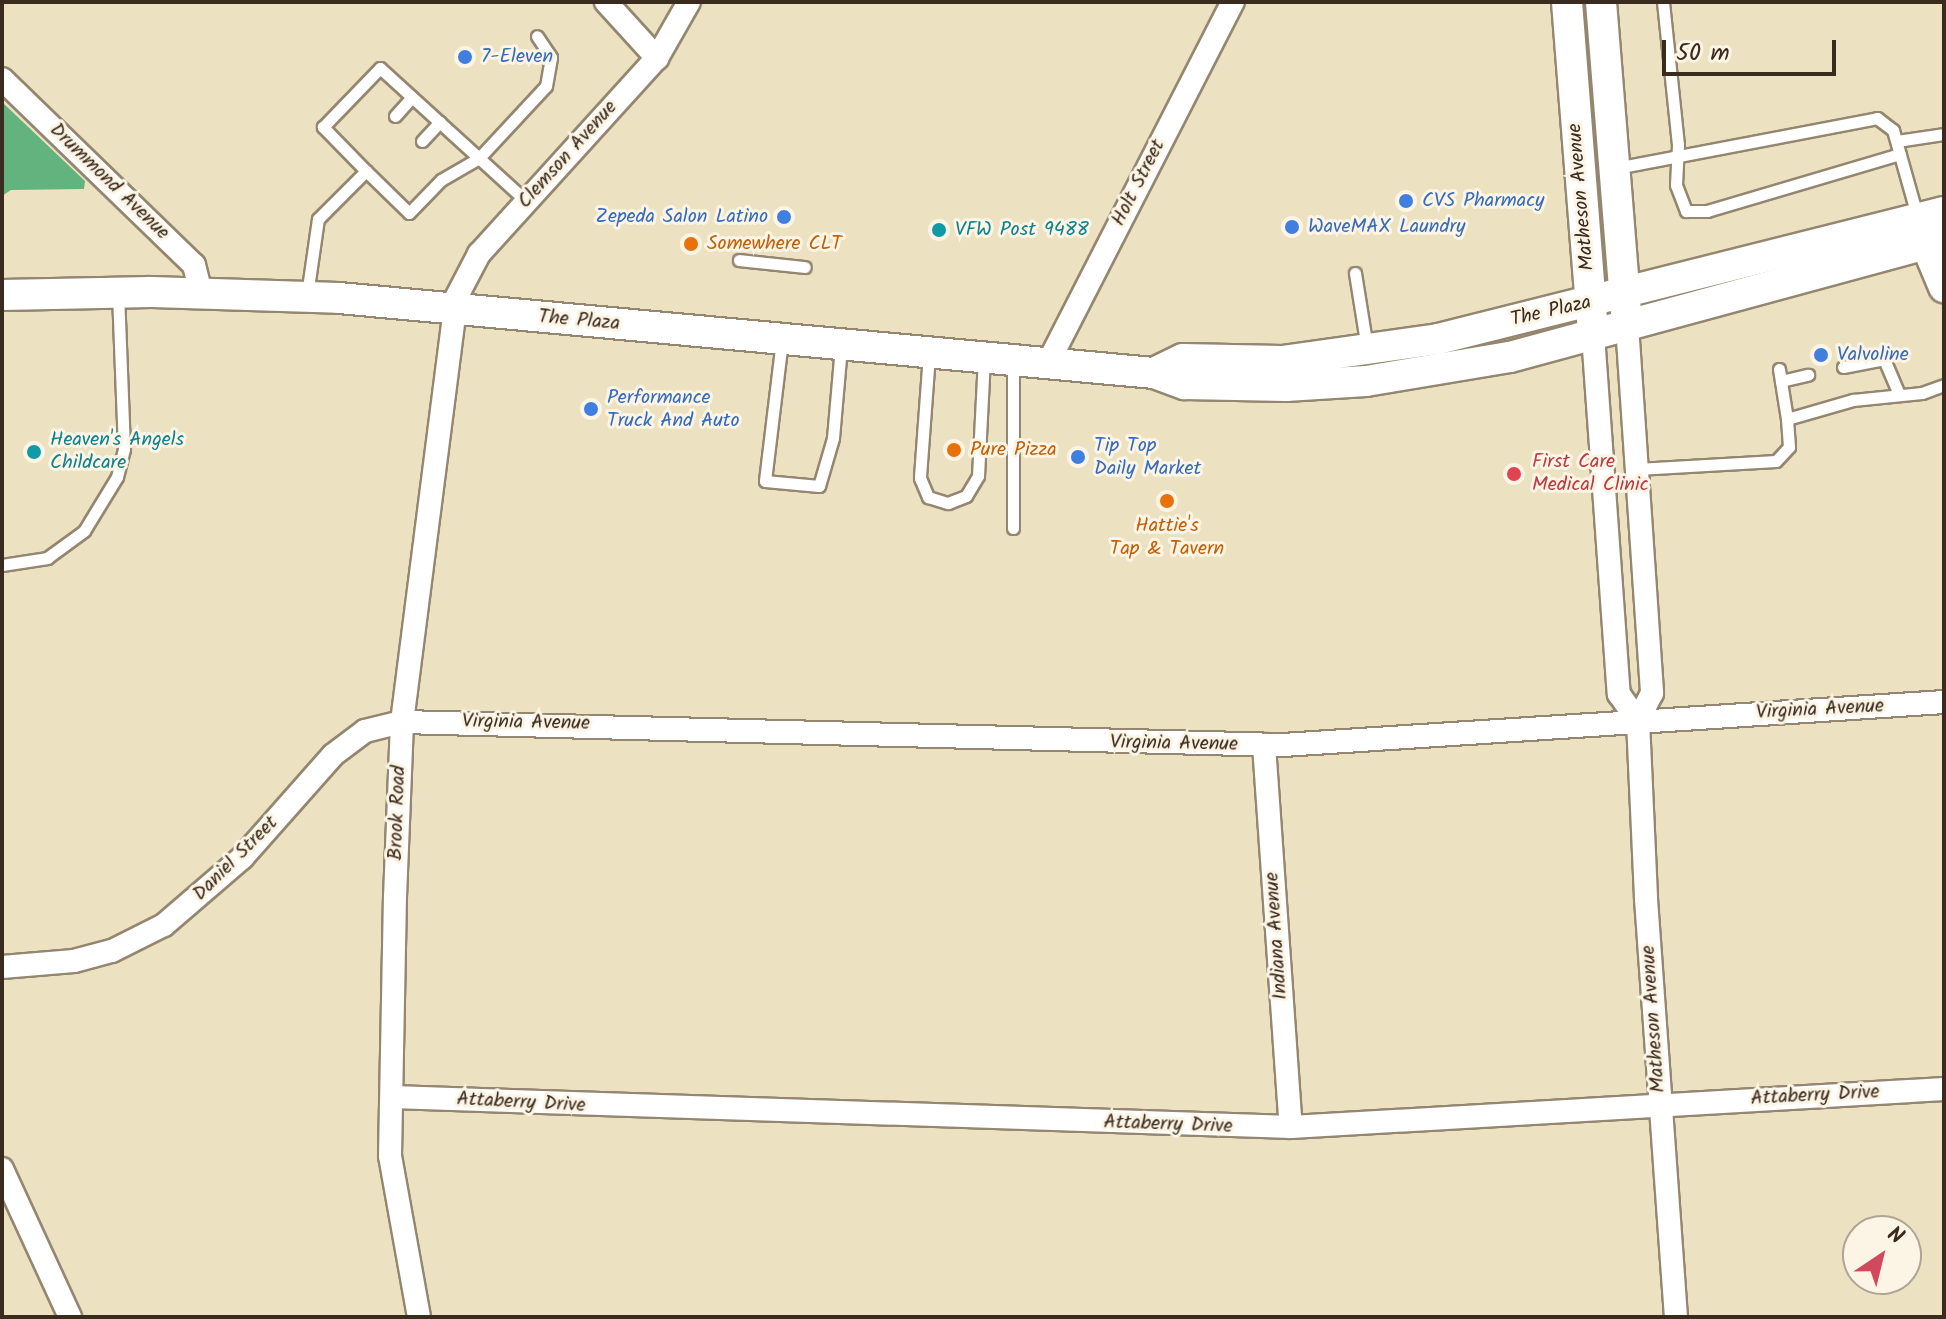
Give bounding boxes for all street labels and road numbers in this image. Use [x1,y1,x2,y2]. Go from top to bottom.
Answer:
street label: Clemson Avenue [513,96,623,214]
street label: Drummond Avenue [44,119,174,245]
street label: Matheson Avenue [1564,122,1600,272]
street label: Holt Street [1107,136,1171,230]
street label: The Plaza [1508,291,1594,333]
street label: The Plaza [537,305,621,337]
street label: Virginia Avenue [1755,695,1885,725]
street label: Virginia Avenue [462,710,590,736]
street label: Virginia Avenue [1110,731,1238,757]
street label: Brook Road [384,765,412,861]
street label: Daniel Street [189,812,283,906]
street label: Indiana Avenue [1261,871,1293,1001]
street label: Matheson Avenue [1637,944,1671,1094]
street label: Attaberry Drive [1750,1081,1880,1111]
street label: Attaberry Drive [456,1088,586,1118]
street label: Attaberry Drive [1103,1111,1233,1139]

